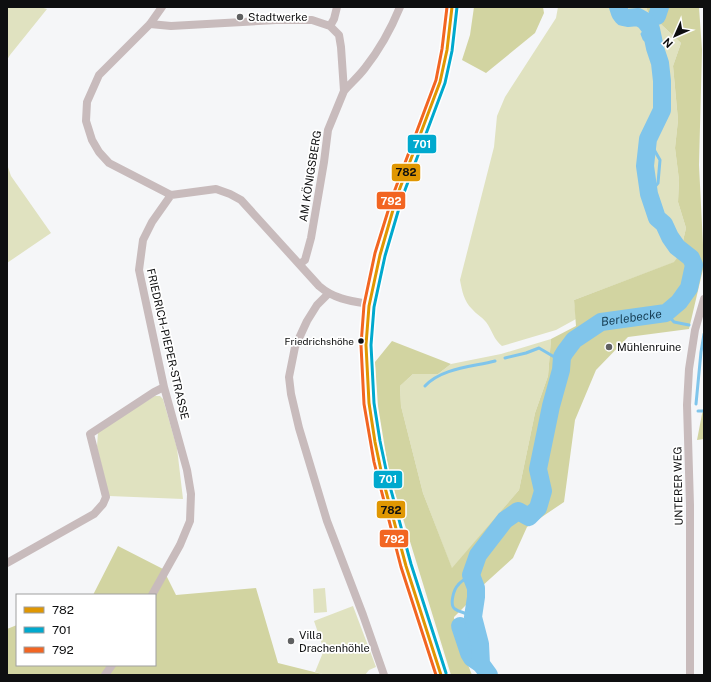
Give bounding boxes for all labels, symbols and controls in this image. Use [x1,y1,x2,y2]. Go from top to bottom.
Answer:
place label: Stadtwerke [248,11,307,23]
marker: Stadtwerke [235,12,245,22]
north arrow [655,16,695,56]
text: N [661,36,675,50]
street label: AM KÖNIGSBERG [296,129,323,223]
line badge: 701 [407,134,437,154]
text: 701 [413,138,431,150]
line badge: 782 [391,163,421,182]
text: 782 [395,166,417,178]
line badge: 792 [376,191,406,210]
text: 792 [380,195,402,207]
street label: FRIEDRICH-PIEPER-STRASSE [145,267,191,421]
water label: Berlebecke [600,307,663,329]
place label: Friedrichshöhe [285,335,354,347]
marker: Friedrichshöhe [356,336,366,346]
place label: Mühlenruine [617,341,681,353]
marker: Mühlenruine [604,342,614,352]
street label: UNTERER WEG [671,446,685,526]
line badge: 701 [373,470,403,489]
text: 701 [379,473,397,485]
line badge: 782 [376,500,406,519]
text: 782 [380,504,402,516]
line badge: 792 [379,529,409,548]
text: 792 [383,533,405,545]
legend [16,594,156,666]
text: 782 [52,603,74,617]
text: 701 [52,623,71,637]
place label: Villa Drachenhöhle [299,629,370,654]
marker: Villa Drachenhöhle [286,636,296,646]
text: 792 [52,643,74,657]

